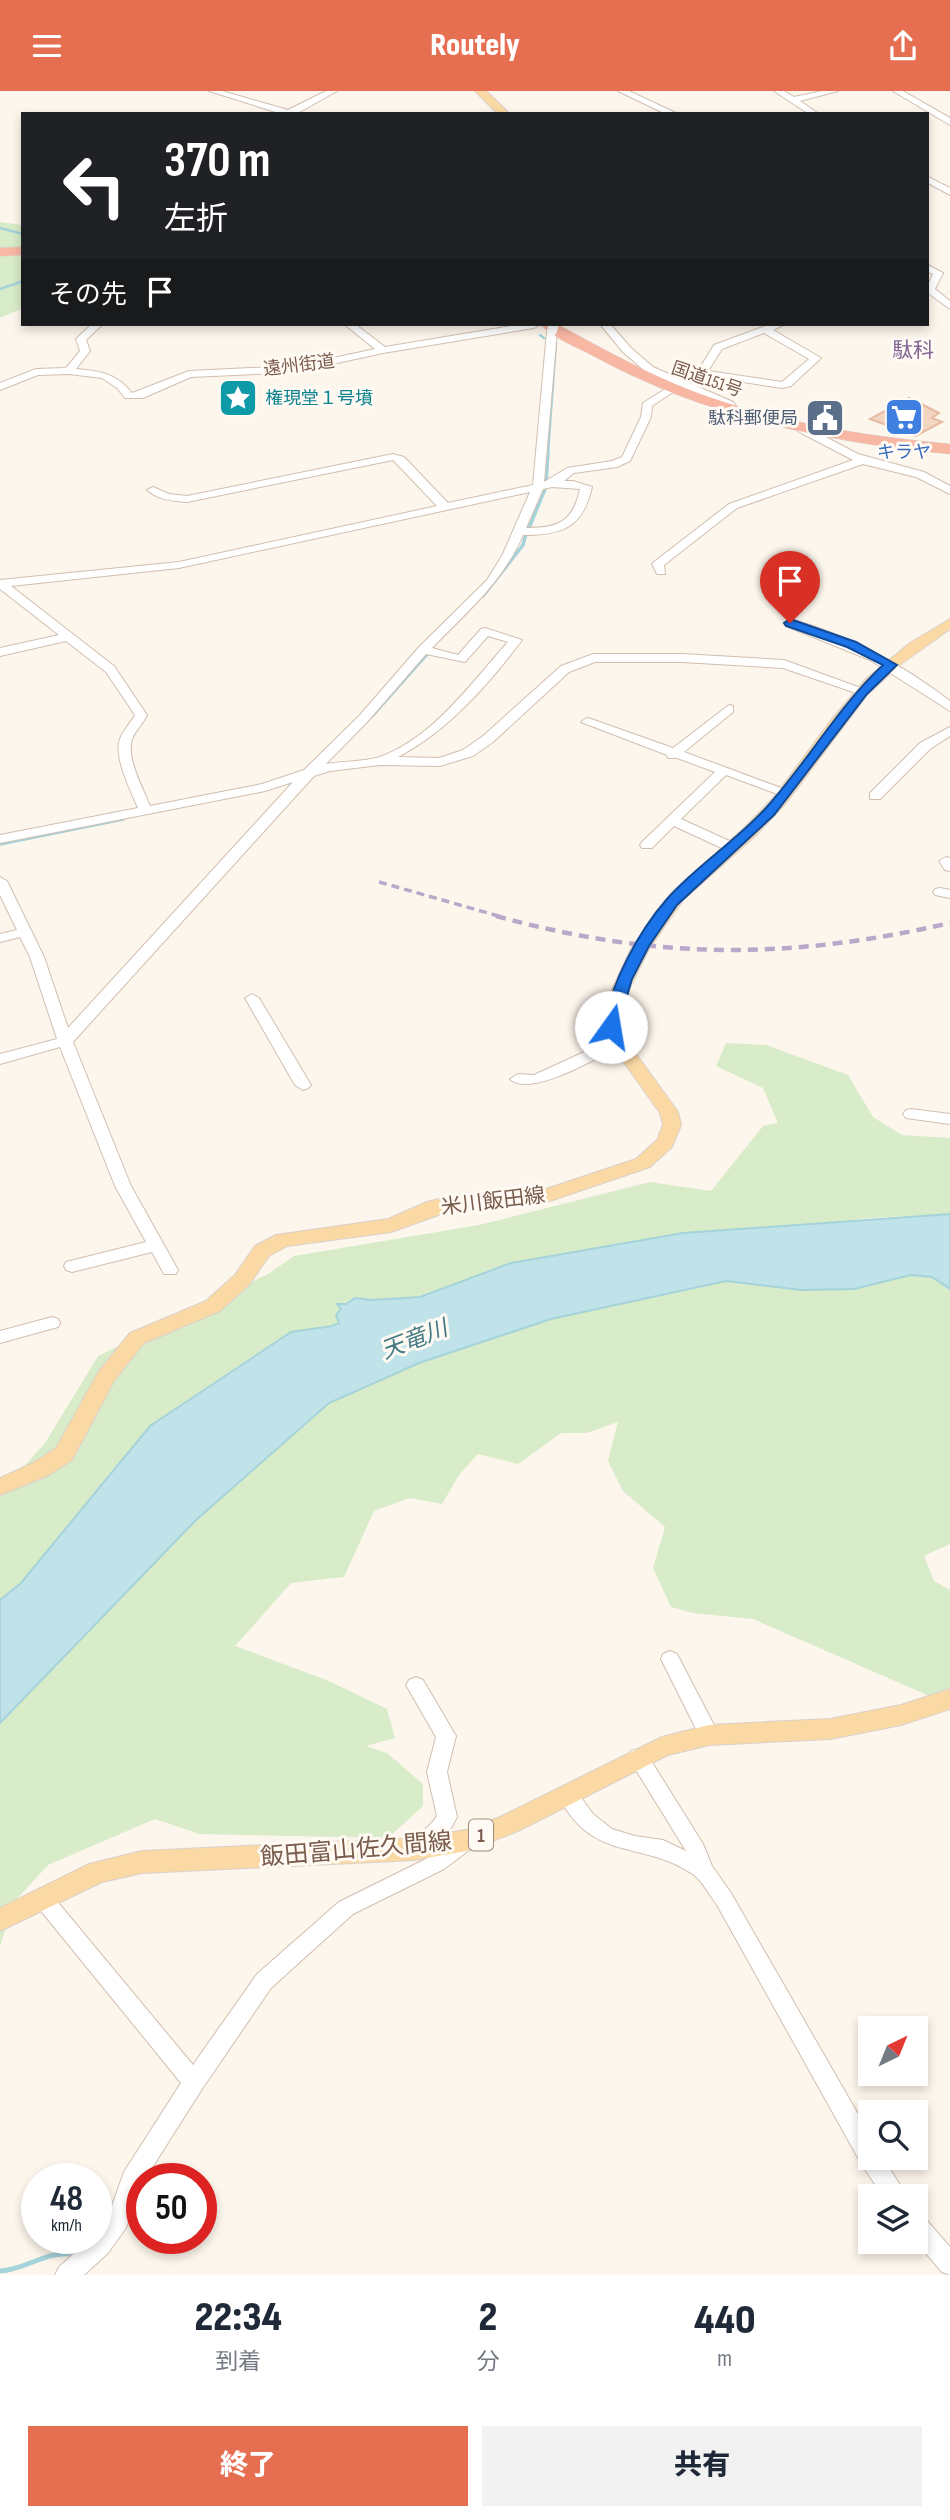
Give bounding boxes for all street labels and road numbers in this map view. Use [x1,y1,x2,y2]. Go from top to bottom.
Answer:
street label: 遠州街道 [262,351,336,380]
street label: 国道151号 [669,358,745,401]
street label: 米川飯田線 [439,1183,547,1220]
road number: 1 [469,1819,493,1851]
street label: 飯田富山佐久間線 [259,1827,453,1872]

